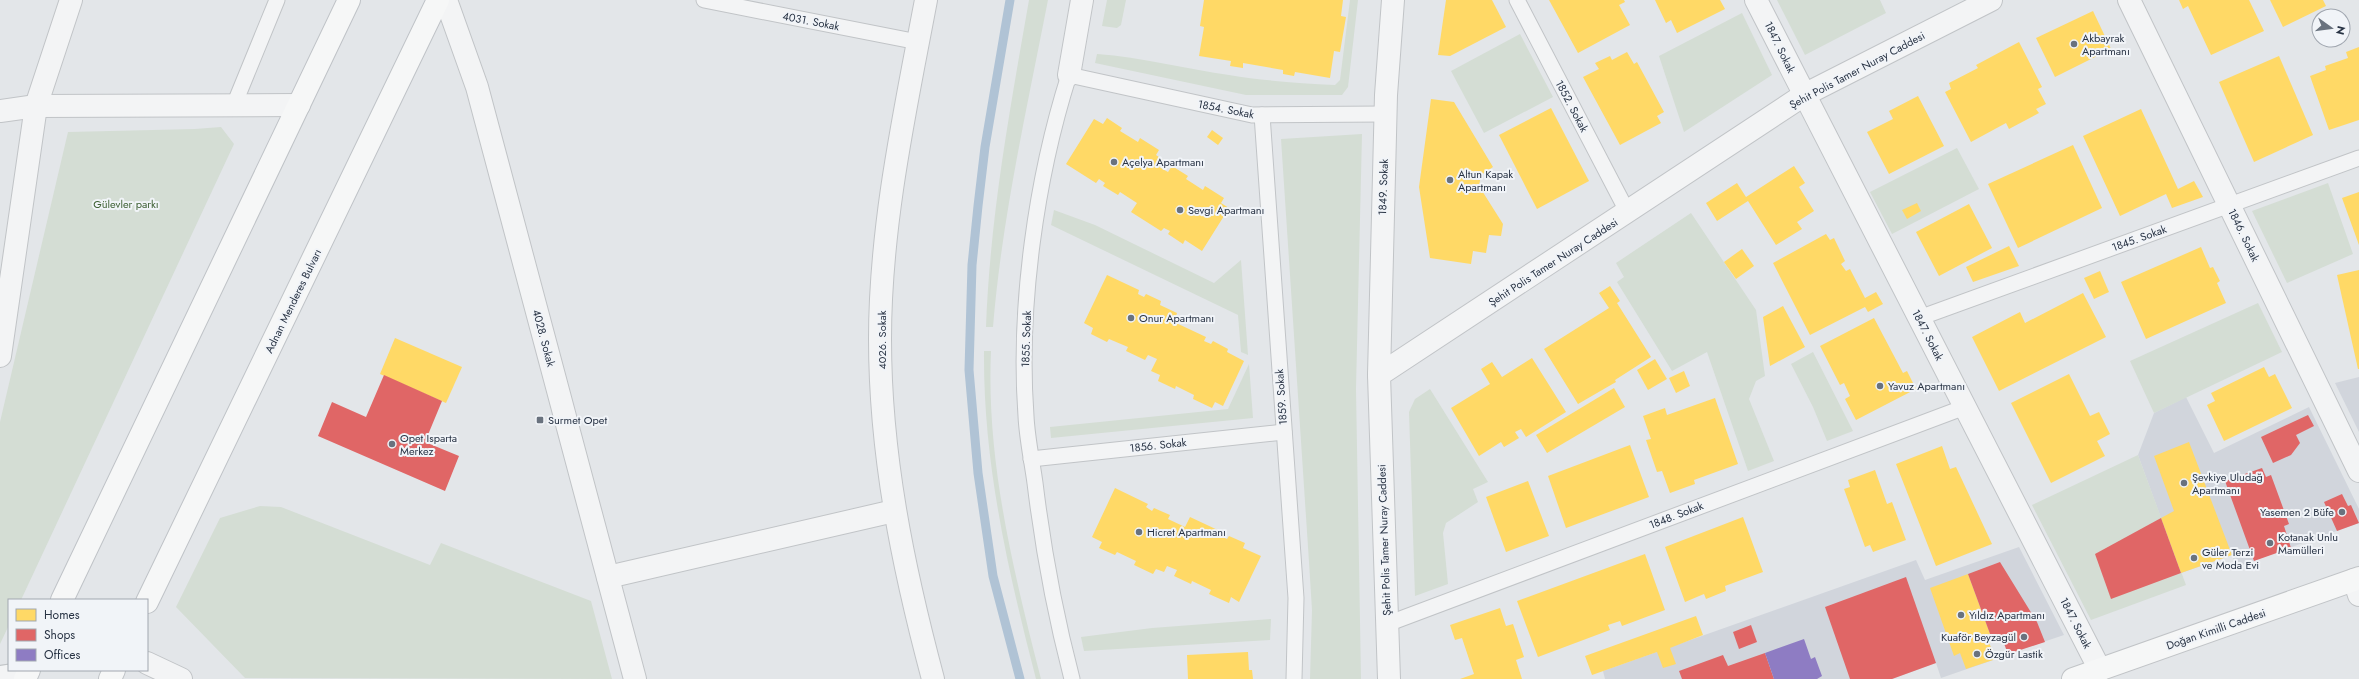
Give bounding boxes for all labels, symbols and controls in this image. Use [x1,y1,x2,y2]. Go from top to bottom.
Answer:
street label: 4031. Sokak [781,8,841,34]
north arrow [2311,8,2351,48]
street label: 1847. Sokak [1761,18,1799,76]
text: N [2332,24,2350,37]
street label: Şehit Polis Tamer Nuray Caddesi [1786,27,1928,113]
place label: Akbayrak Apartmanı [2082,30,2130,59]
marker: Akbayrak Apartmanı [2069,39,2079,49]
street label: 1852. Sokak [1552,77,1593,135]
street label: 1854. Sokak [1196,96,1256,122]
place label: Açelya Apartmanı [1122,154,1204,170]
marker: Açelya Apartmanı [1109,157,1119,167]
street label: 1849. Sokak [1374,158,1392,216]
place label: Altun Kapak Apartmanı [1458,166,1513,195]
marker: Altun Kapak Apartmanı [1445,175,1455,185]
park label: Gülevler parkı [93,196,159,212]
place label: Sevgi Apartmanı [1188,202,1264,218]
marker: Sevgi Apartmanı [1175,205,1185,215]
street label: 1846. Sokak [2224,206,2264,264]
street label: Şehit Polis Tamer Nuray Caddesi [1485,214,1621,310]
street label: 1845. Sokak [2109,221,2169,255]
street label: Adnan Menderes Bulvarı [261,246,325,356]
street label: 1847. Sokak [1908,307,1948,364]
street label: 4028. Sokak [529,308,559,369]
street label: 4026. Sokak [874,310,890,370]
street label: 1855. Sokak [1017,310,1035,368]
place label: Onur Apartmanı [1139,310,1214,326]
marker: Onur Apartmanı [1126,313,1136,323]
street label: 1859. Sokak [1271,368,1291,426]
place label: Yavuz Apartmanı [1888,378,1965,394]
marker: Yavuz Apartmanı [1875,381,1885,391]
place label: Surmet Opet [548,412,607,428]
marker: Surmet Opet [535,415,545,425]
place label: Opet Isparta Merkez [400,430,457,459]
street label: 1856. Sokak [1129,434,1187,456]
marker: Opet Isparta Merkez [387,439,397,449]
street label: Şehit Polis Tamer Nuray Caddesi [1373,464,1395,616]
place label: Şevkiye Uludağ Apartmanı [2192,469,2263,498]
marker: Şevkiye Uludağ Apartmanı [2179,478,2189,488]
street label: 1848. Sokak [1647,497,1706,533]
place label: Yasemen 2 Büfe [2260,504,2334,520]
marker: Yasemen 2 Büfe [2337,507,2347,517]
place label: Hicret Apartmanı [1147,524,1226,540]
marker: Hicret Apartmanı [1134,527,1144,537]
place label: Kotanak Unlu Mamülleri [2278,529,2338,558]
marker: Kotanak Unlu Mamülleri [2265,538,2275,548]
place label: Güler Terzi ve Moda Evi [2202,544,2259,573]
marker: Güler Terzi ve Moda Evi [2189,553,2199,563]
street label: 1847. Sokak [2056,595,2096,652]
legend [8,599,148,671]
street label: Doğan Kimilli Caddesi [2164,604,2268,654]
text: Homes [44,606,80,624]
place label: Yıldız Apartmanı [1969,607,2045,623]
marker: Yıldız Apartmanı [1956,610,1966,620]
text: Shops [44,626,75,644]
place label: Kuaför Beyzagül [1941,629,2016,645]
marker: Kuaför Beyzagül [2019,632,2029,642]
text: Offices [44,646,80,664]
place label: Özgür Lastik [1985,646,2043,662]
marker: Özgür Lastik [1972,649,1982,659]

